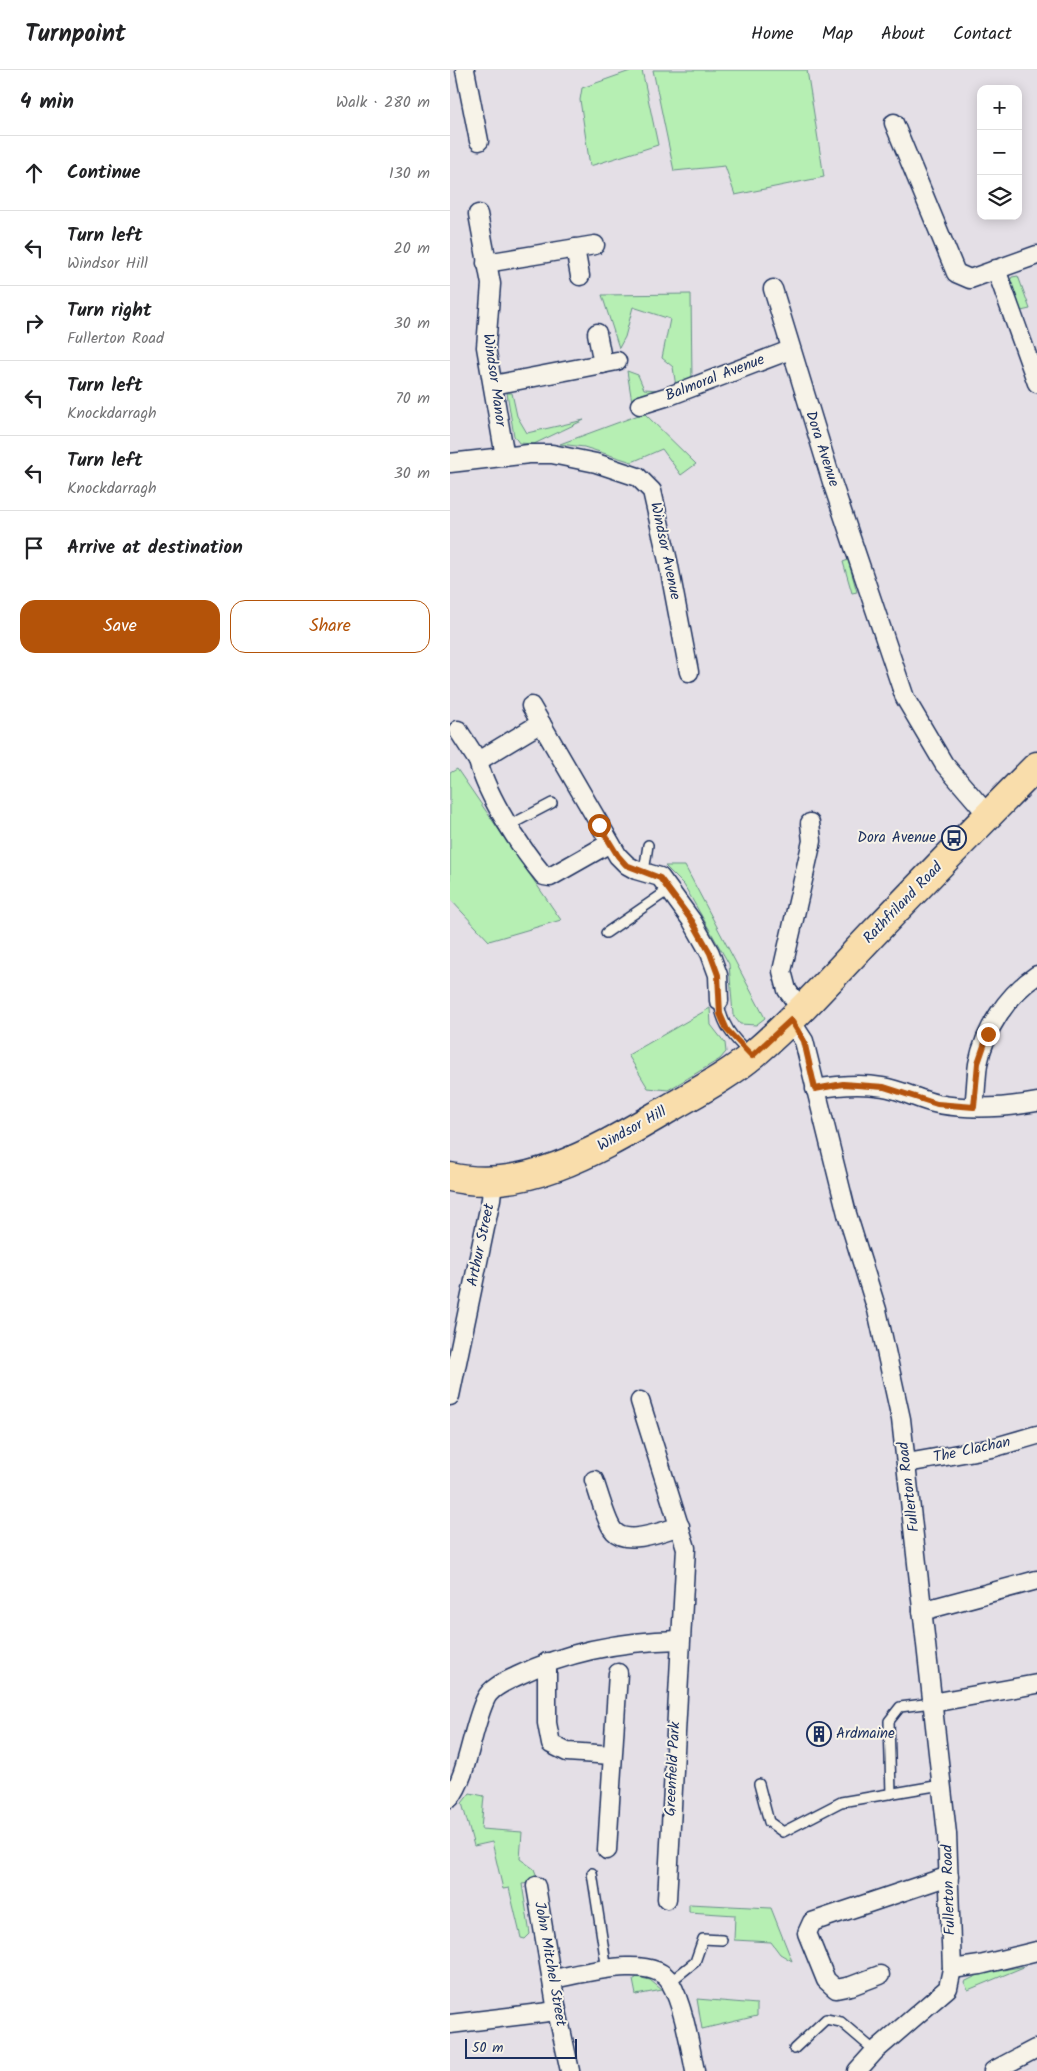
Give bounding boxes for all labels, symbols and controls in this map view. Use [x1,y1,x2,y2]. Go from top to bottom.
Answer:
text: Turnpoint [25,15,126,54]
text: Home [751,20,794,49]
text: Map [822,20,853,49]
text: About [881,20,925,49]
text: Contact [953,20,1012,49]
map controls [977,85,1022,220]
button: + [977,85,1022,130]
text: 4 min [20,86,74,119]
text: Walk · 280 m [336,90,430,115]
button: − [977,130,1022,175]
text: Continue [67,158,140,188]
icon: ahead [20,159,48,187]
text: 130 m [389,161,430,186]
button: layers [977,175,1022,220]
text: Turn left [67,221,142,251]
icon: left [20,234,48,262]
text: 20 m [394,236,430,261]
text: Windsor Hill [67,251,148,276]
text: Turn right [67,296,152,326]
icon: right [20,309,48,337]
text: 30 m [394,311,430,336]
text: Fullerton Road [67,326,164,351]
street label: Windsor Manor [476,332,513,429]
street label: Balmoral Avenue [662,348,768,408]
text: Turn left [67,371,142,401]
icon: left [20,384,48,412]
text: 70 m [395,386,430,411]
text: Knockdarragh [67,401,157,426]
street label: Dora Avenue [798,408,846,490]
text: Turn left [67,446,142,476]
icon: left [20,459,48,487]
text: 30 m [394,461,430,486]
text: Knockdarragh [67,476,157,501]
street label: Windsor Avenue [643,500,687,602]
text: Arrive at destination [67,533,243,563]
icon: arrive [20,534,48,562]
button: Save [20,600,220,653]
button: Share [230,600,430,653]
route start [588,814,611,837]
bus stop icon: Dora Avenue [941,825,967,851]
place label: Dora Avenue [857,826,936,850]
street label: Rathfriland Road [858,856,949,950]
route end [977,1023,1000,1046]
street label: Windsor Hill [593,1100,671,1158]
street label: Arthur Street [461,1201,502,1289]
street label: The Clachan [931,1430,1013,1470]
street label: Fullerton Road [891,1440,926,1534]
street label: Greenfield Park [659,1720,688,1817]
building icon: Ardmaine [806,1721,832,1747]
place label: Ardmaine [836,1722,895,1746]
street label: Fullerton Road [935,1844,963,1936]
street label: John Mitchel Street [527,1900,573,2028]
scale bar [465,2036,578,2059]
text: 50 m [472,2037,503,2059]

